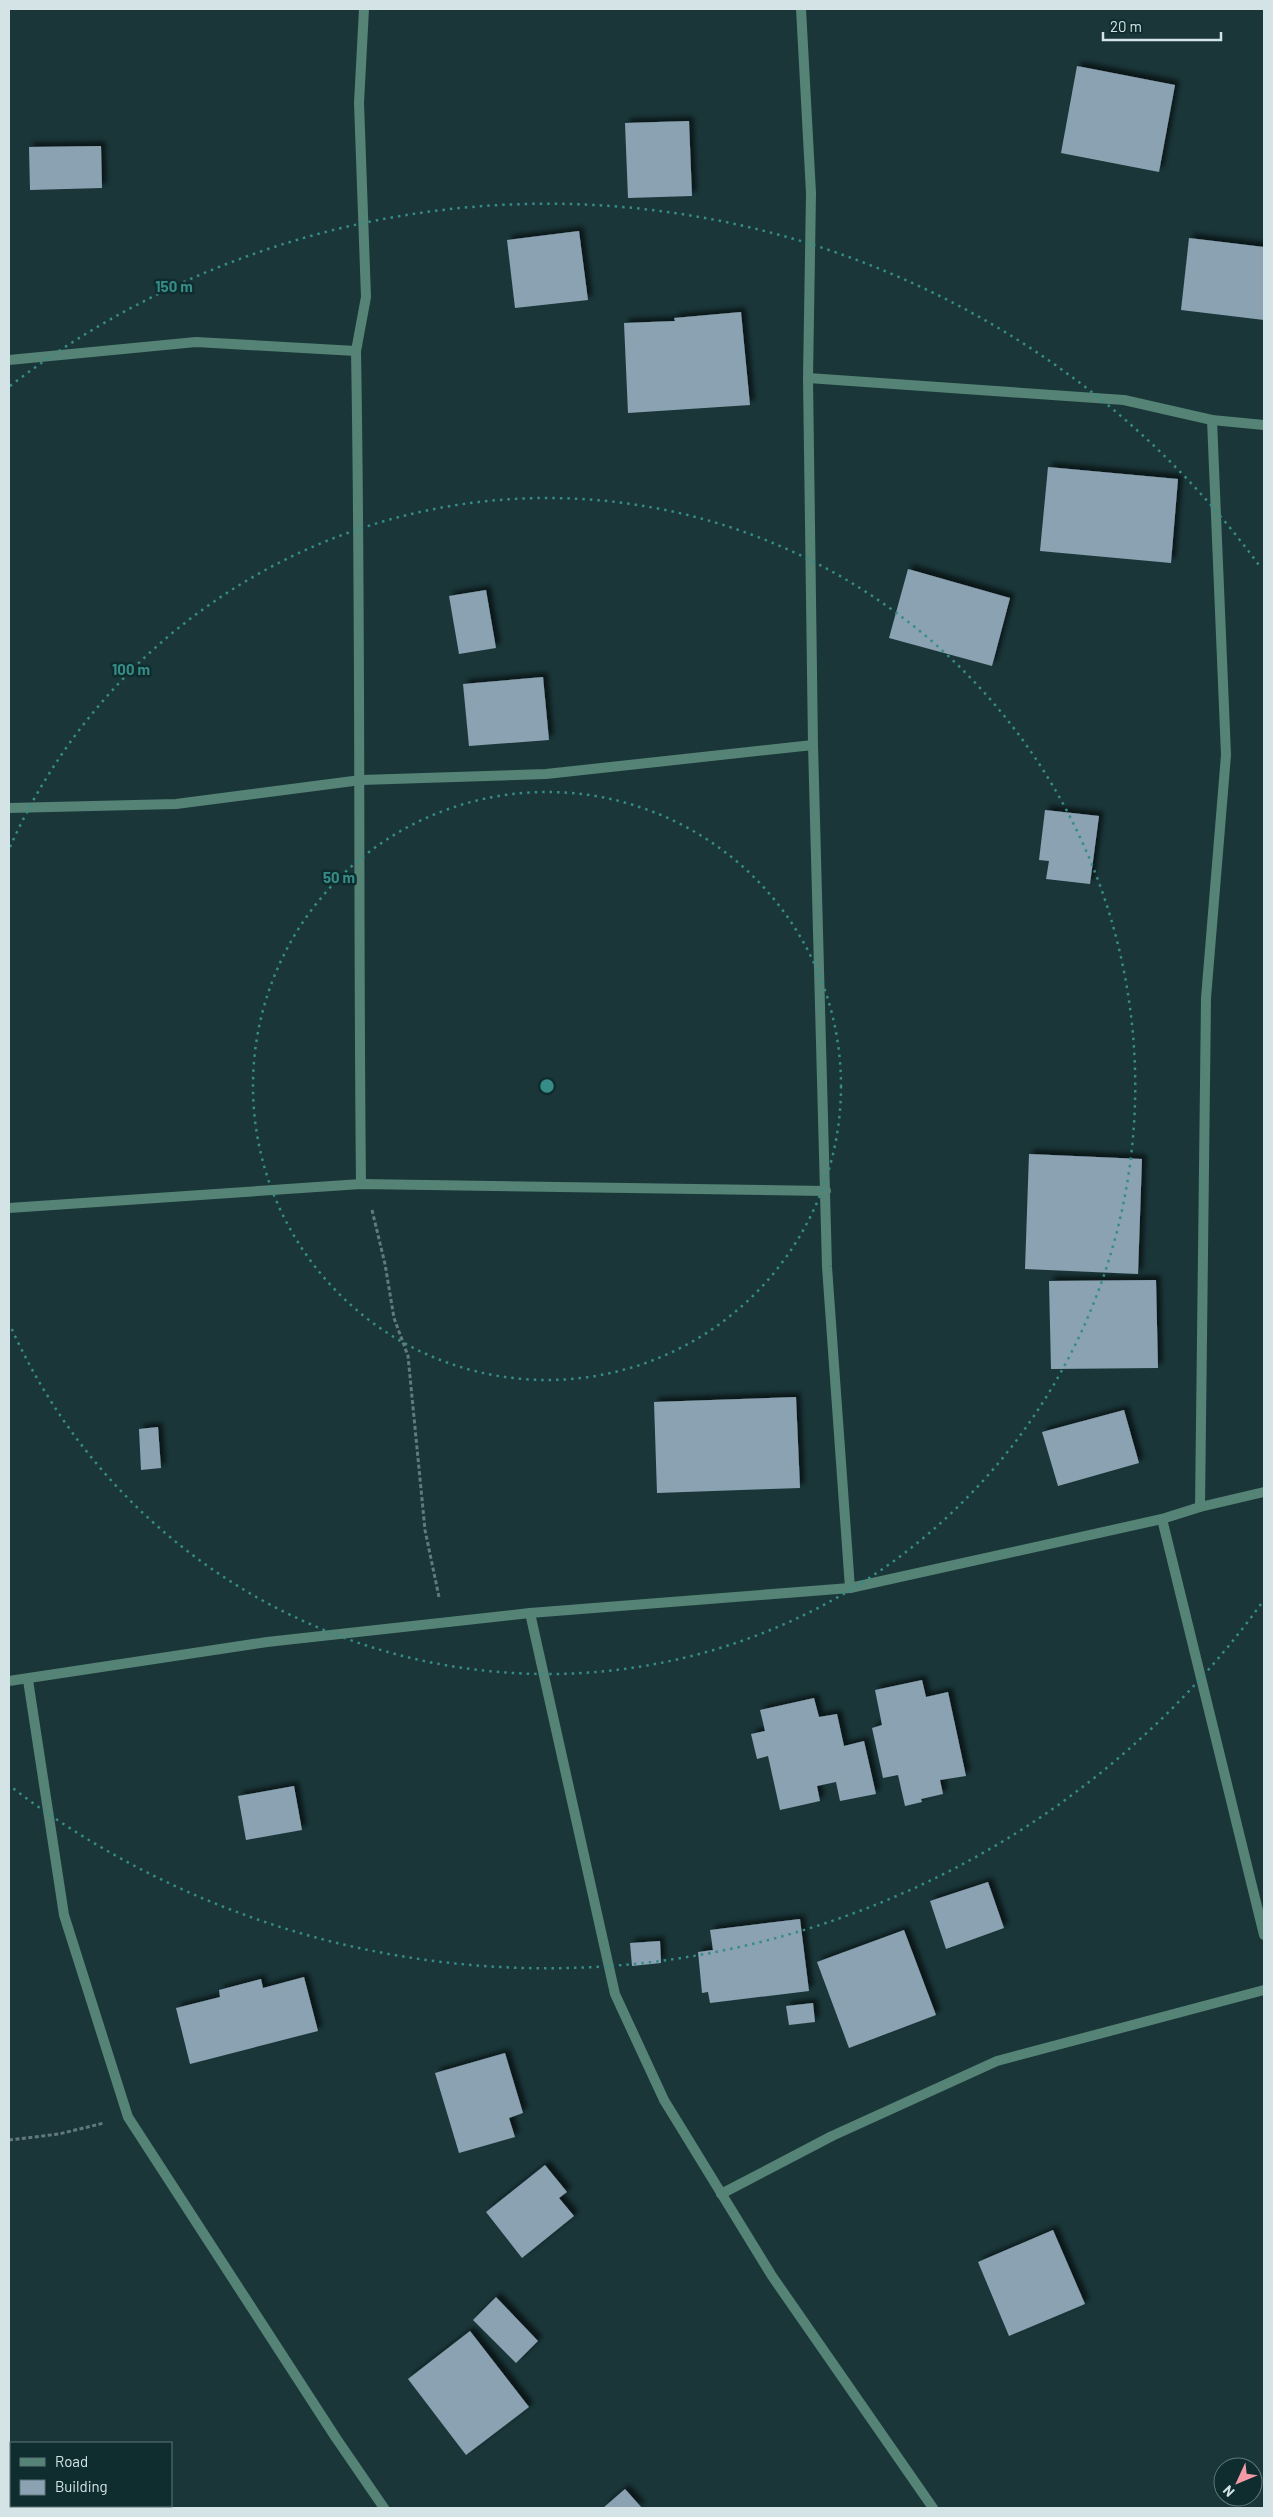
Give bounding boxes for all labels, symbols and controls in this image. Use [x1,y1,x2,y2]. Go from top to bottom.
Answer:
scale bar [1103,10,1220,42]
text: 20 m [1110,17,1142,35]
text: 150 m [155,277,193,295]
text: 100 m [112,660,150,678]
text: 50 m [323,868,355,886]
centre of rings [538,1077,556,1095]
legend [10,2442,172,2507]
text: Road [55,2452,88,2470]
north arrow [1213,2457,1263,2507]
text: Building [55,2477,108,2495]
text: N [1219,2482,1238,2501]

